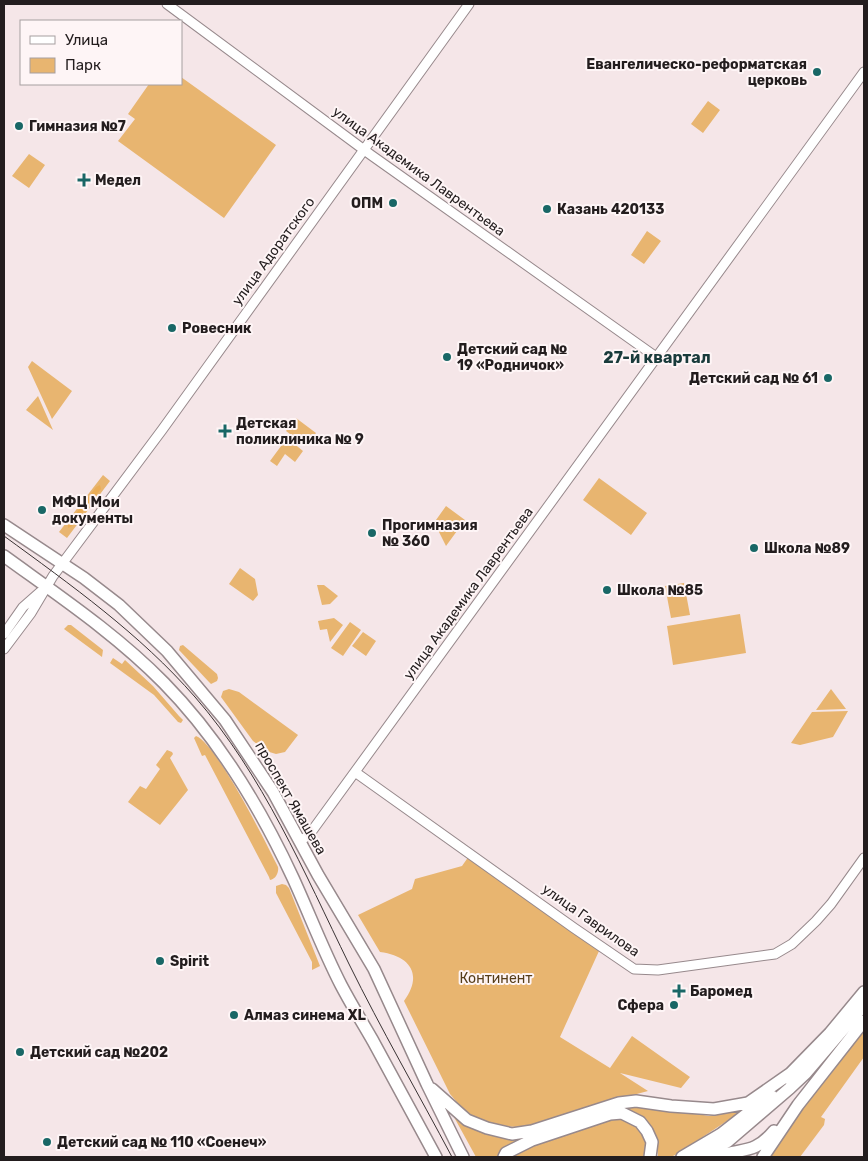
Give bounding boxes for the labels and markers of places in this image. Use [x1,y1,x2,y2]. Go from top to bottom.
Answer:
place label: Евангелическо-реформатская церковь [586,56,807,89]
marker: Евангелическо-реформатская церковь [811,66,823,78]
place label: Гимназия №7 [29,118,126,135]
marker: Гимназия №7 [13,120,25,132]
place label: Медел [95,172,141,189]
marker: Медел [77,173,91,187]
place label: ОПМ [351,195,383,212]
marker: ОПМ [387,197,399,209]
place label: Казань 420133 [557,201,664,218]
marker: Казань 420133 [541,203,553,215]
place label: Ровесник [182,320,252,337]
marker: Ровесник [166,322,178,334]
place label: Детский сад № 19 «Родничок» [457,341,567,374]
marker: Детский сад № 19 «Родничок» [441,351,453,363]
place label: Детский сад № 61 [689,370,818,387]
marker: Детский сад № 61 [822,372,834,384]
place label: Детская поликлиника № 9 [236,415,364,448]
marker: Детская поликлиника № 9 [218,424,232,438]
place label: МФЦ Мои документы [52,494,133,527]
marker: МФЦ Мои документы [36,504,48,516]
place label: Прогимназия № 360 [382,517,478,550]
marker: Прогимназия № 360 [366,527,378,539]
place label: Школа №89 [764,540,850,557]
marker: Школа №89 [748,542,760,554]
place label: Школа №85 [617,582,703,599]
marker: Школа №85 [601,584,613,596]
place label: Spirit [170,953,209,970]
marker: Spirit [154,955,166,967]
place label: Баромед [690,983,752,1000]
marker: Баромед [672,984,686,998]
place label: Сфера [617,997,664,1014]
marker: Сфера [668,999,680,1011]
place label: Алмаз синема XL [244,1007,366,1024]
marker: Алмаз синема XL [228,1009,240,1021]
place label: Детский сад №202 [30,1044,168,1061]
marker: Детский сад №202 [14,1046,26,1058]
place label: Детский сад № 110 «Соенеч» [57,1134,267,1151]
marker: Детский сад № 110 «Соенеч» [41,1136,53,1148]

